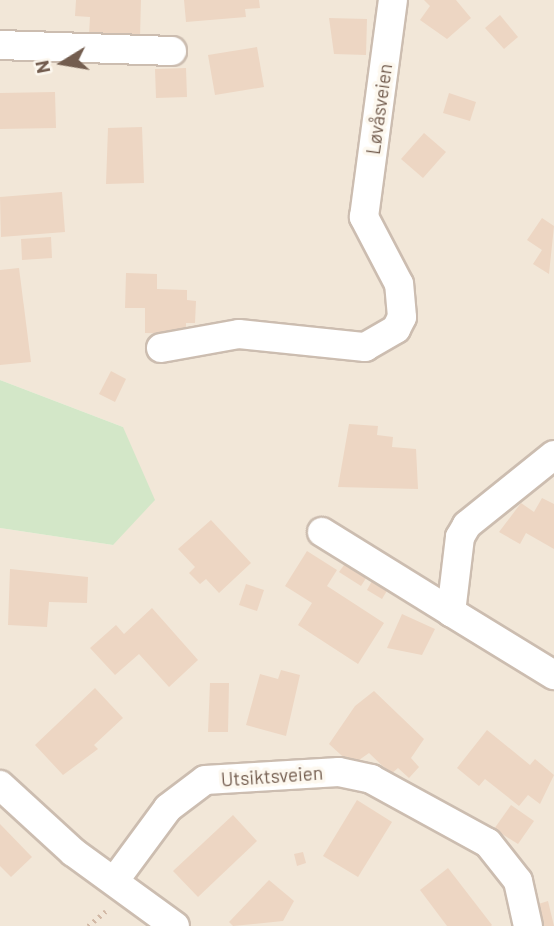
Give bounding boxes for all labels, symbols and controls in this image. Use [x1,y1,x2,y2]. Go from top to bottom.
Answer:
north arrow [28,28,98,98]
text: N [29,59,54,76]
street label: Løvåsveien [361,62,397,156]
street label: Utsiktsveien [220,761,324,791]

